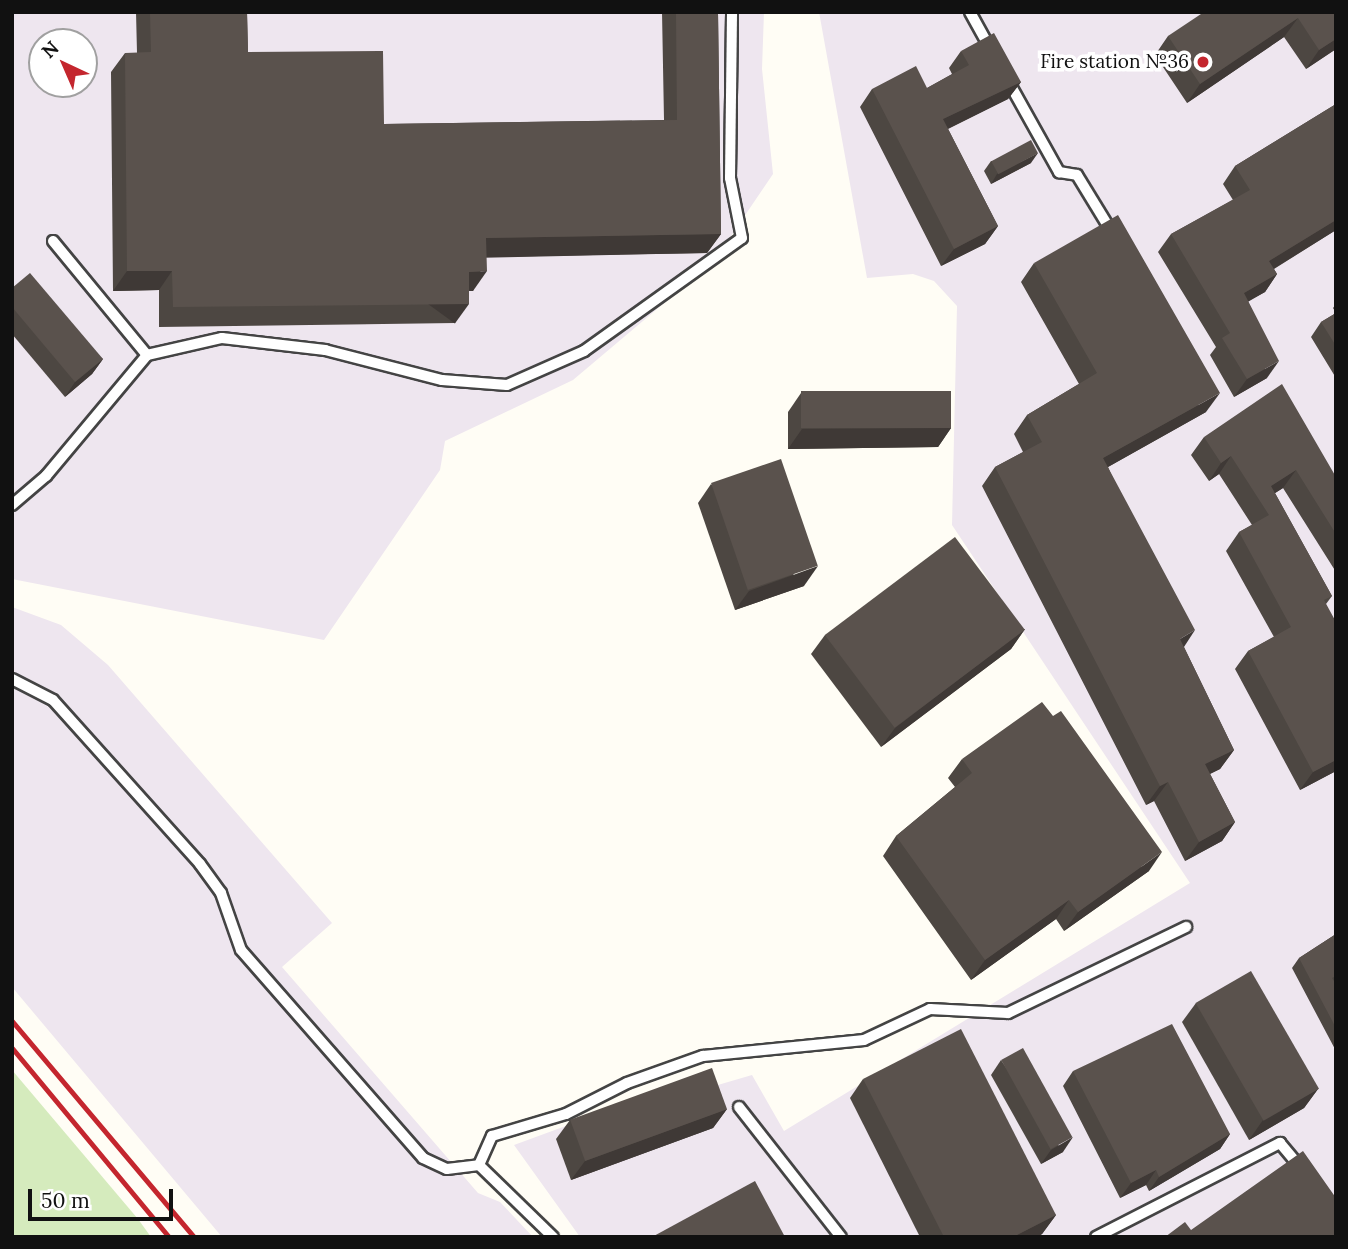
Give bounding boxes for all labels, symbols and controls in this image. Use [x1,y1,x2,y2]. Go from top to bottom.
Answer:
north arrow [28,28,98,98]
text: N [36,36,63,63]
place label: Fire station №36 [1040,51,1189,73]
marker: Fire station №36 [1195,54,1211,70]
scale bar [32,1176,177,1220]
text: 50 m [41,1187,90,1214]

